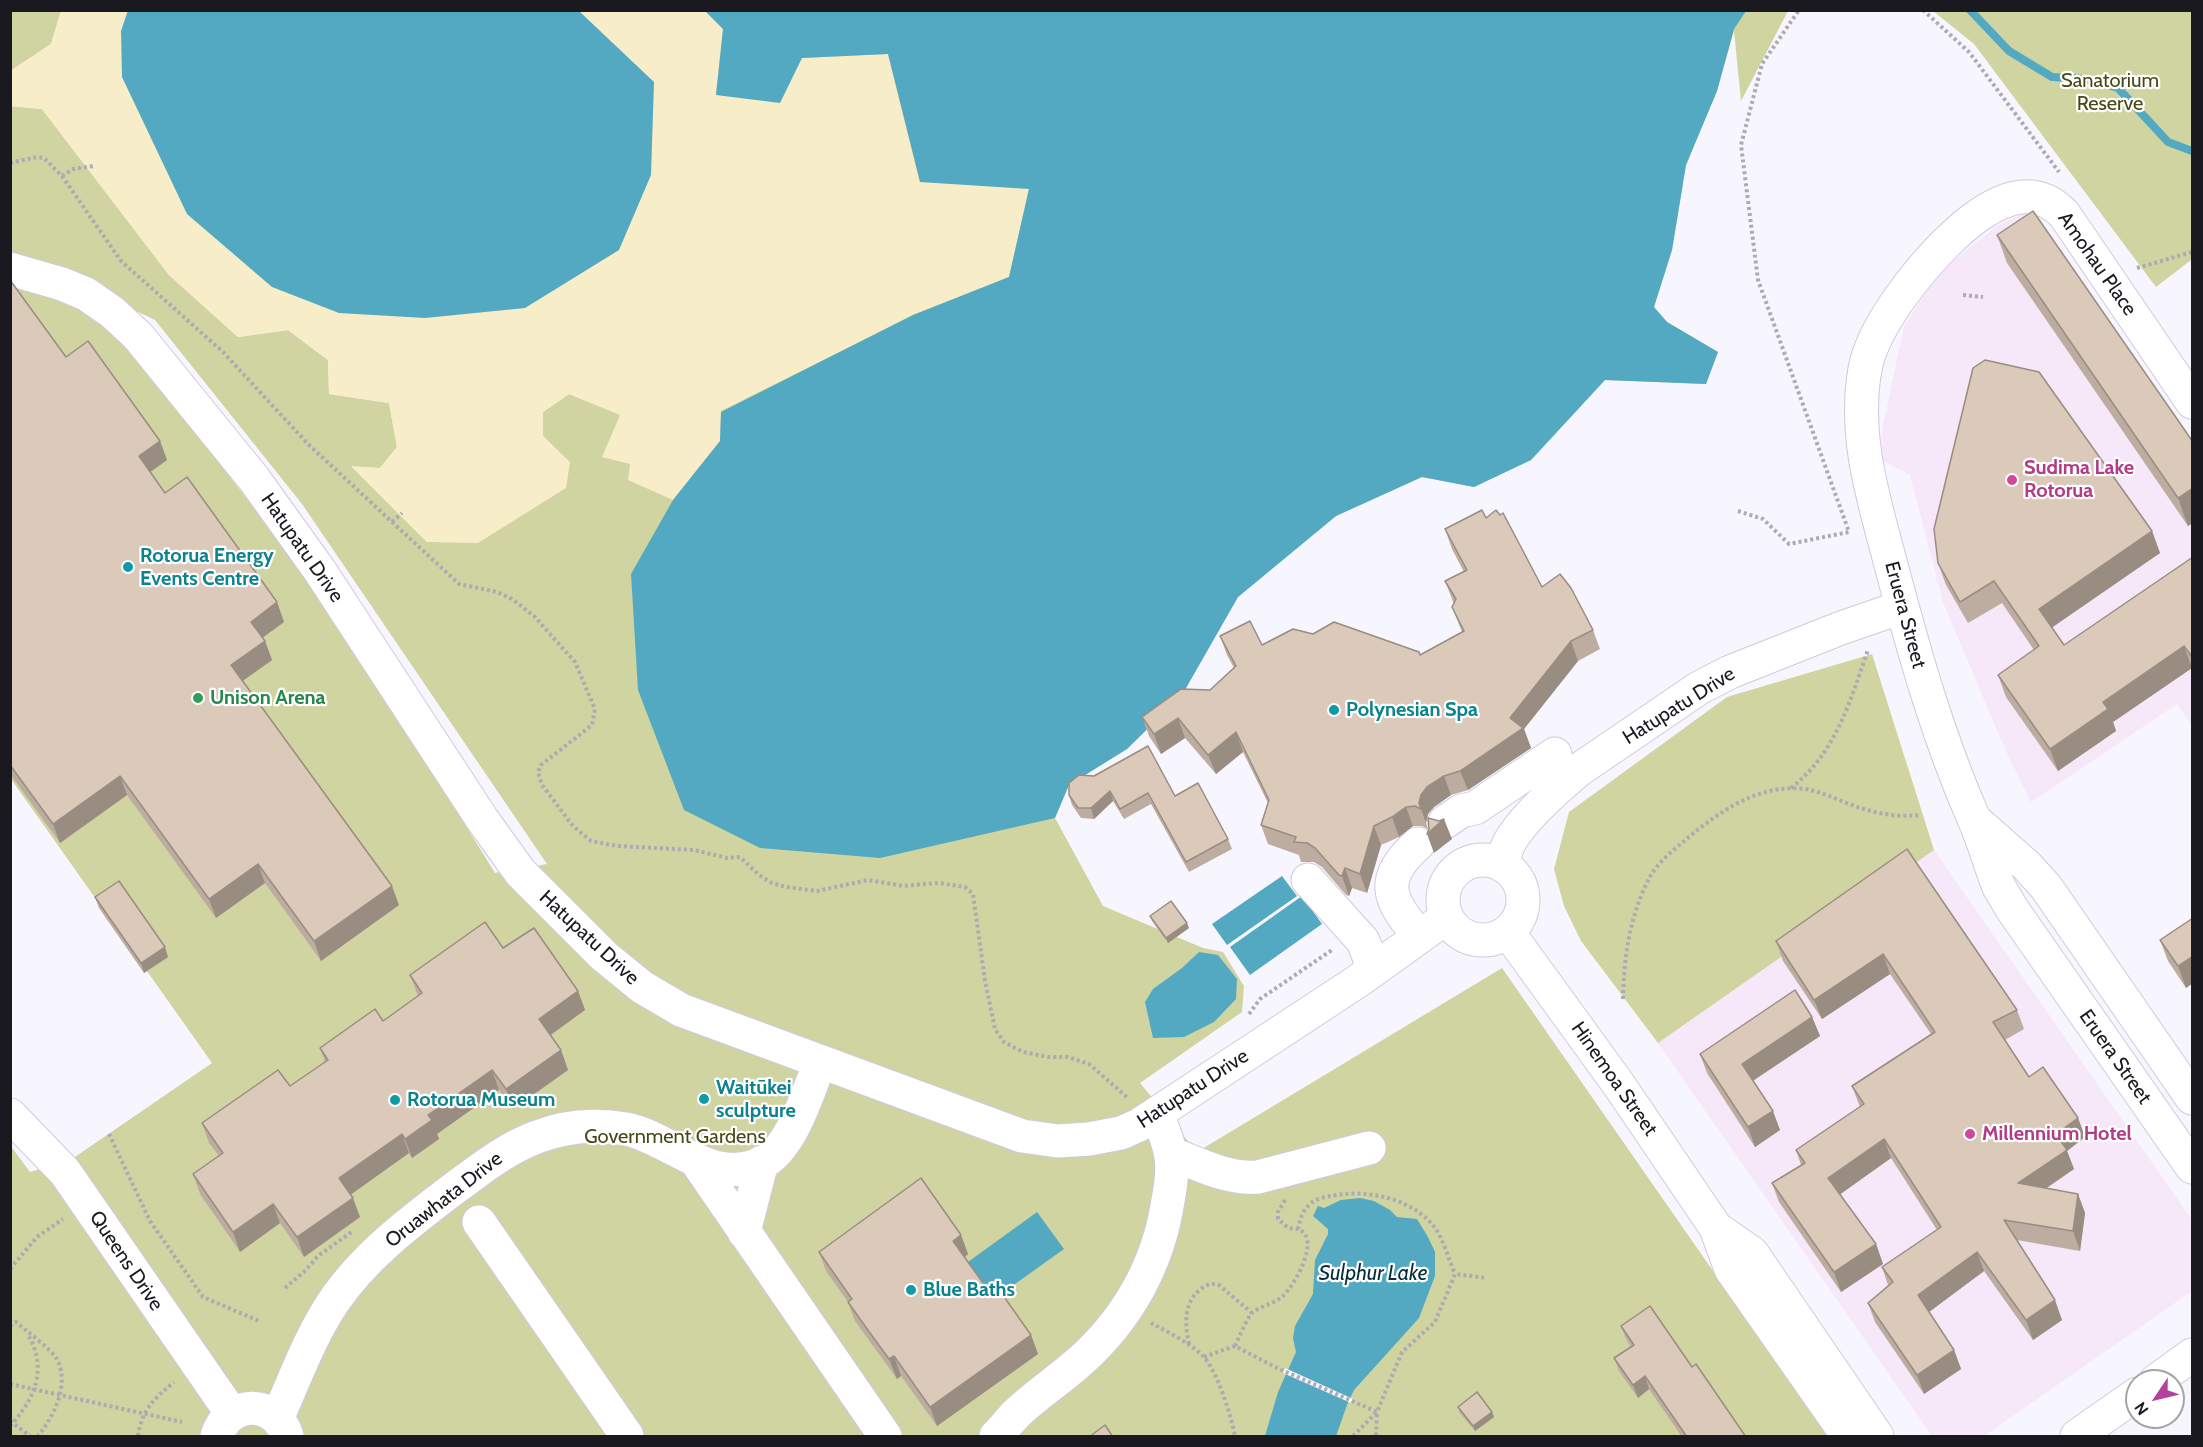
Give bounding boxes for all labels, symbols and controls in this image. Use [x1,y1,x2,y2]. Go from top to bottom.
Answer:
park label: Sanatorium Reserve [2061,69,2159,116]
street label: Amohau Place [2052,208,2142,320]
place label: Sudima Lake Rotorua [2024,456,2134,503]
marker: Sudima Lake Rotorua [2005,473,2019,487]
street label: Hatupatu Drive [256,489,348,607]
place label: Rotorua Energy Events Centre [140,544,274,591]
street label: Eruera Street [1879,559,1931,671]
marker: Rotorua Energy Events Centre [121,560,135,574]
street label: Hatupatu Drive [1619,662,1739,750]
place label: Unison Arena [210,686,325,710]
marker: Unison Arena [191,691,205,705]
place label: Polynesian Spa [1346,698,1478,722]
marker: Polynesian Spa [1327,703,1341,717]
street label: Hatupatu Drive [534,886,644,990]
street label: Eruera Street [2074,1005,2156,1109]
street label: Hinemoa Street [1566,1017,1662,1141]
street label: Hatupatu Drive [1133,1044,1253,1134]
place label: Waitūkei sculpture [716,1076,796,1123]
place label: Rotorua Museum [407,1088,555,1112]
marker: Waitūkei sculpture [697,1092,711,1106]
marker: Rotorua Museum [388,1093,402,1107]
place label: Millennium Hotel [1982,1122,2132,1146]
park label: Government Gardens [584,1125,766,1149]
marker: Millennium Hotel [1963,1127,1977,1141]
street label: Oruawhata Drive [381,1147,507,1253]
street label: Queens Drive [84,1207,168,1315]
water label: Sulphur Lake [1319,1261,1427,1287]
place label: Blue Baths [923,1278,1015,1302]
marker: Blue Baths [904,1283,918,1297]
north arrow [2125,1369,2185,1429]
text: N [2130,1398,2153,1419]

